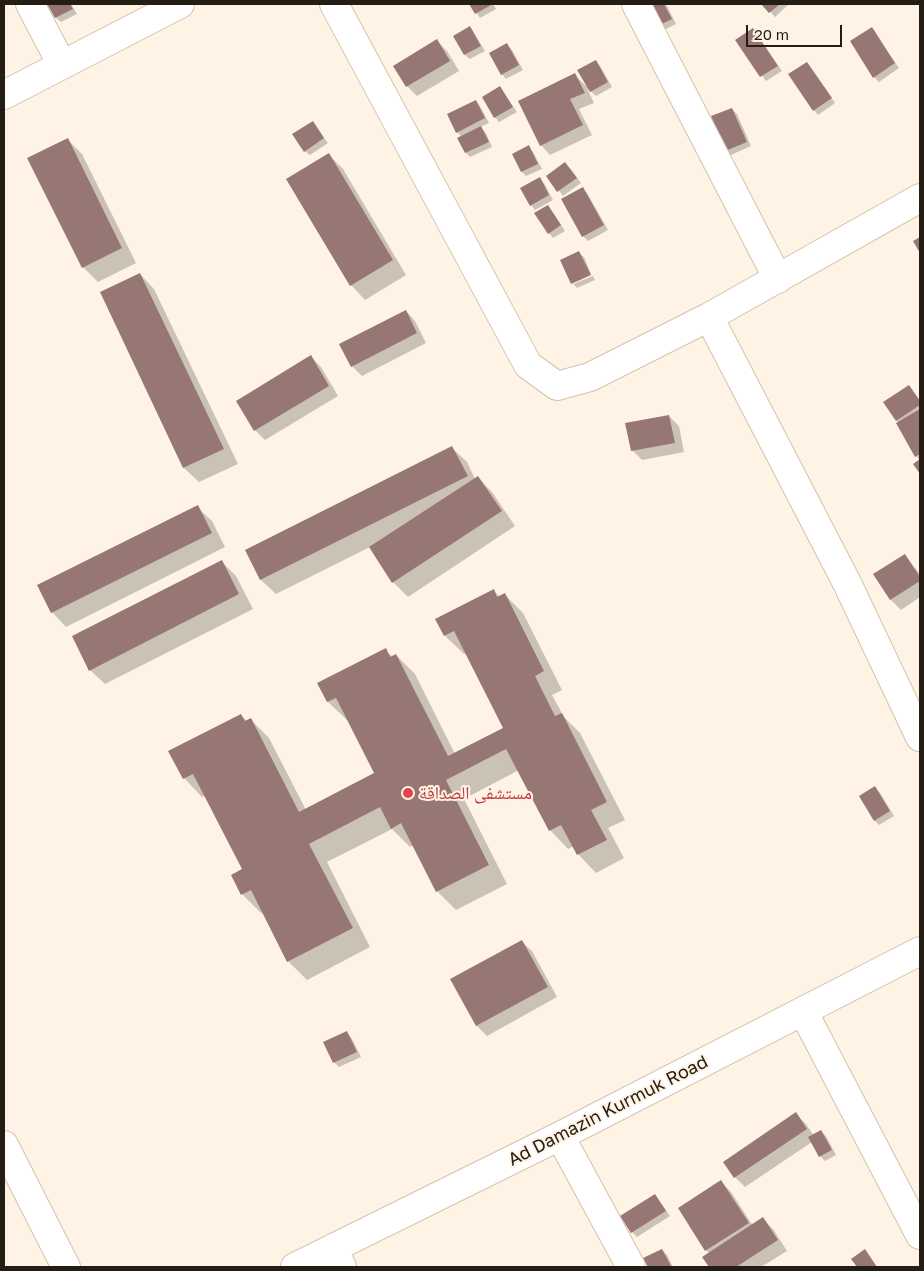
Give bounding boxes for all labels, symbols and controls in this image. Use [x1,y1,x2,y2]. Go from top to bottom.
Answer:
scale bar [749,15,845,47]
text: 20 m [754,25,789,43]
place label: مستشفى الصداقة [419,782,532,804]
marker: مستشفى الصداقة [401,786,415,800]
street label: Ad Damazin Kurmuk Road [504,1051,712,1171]

